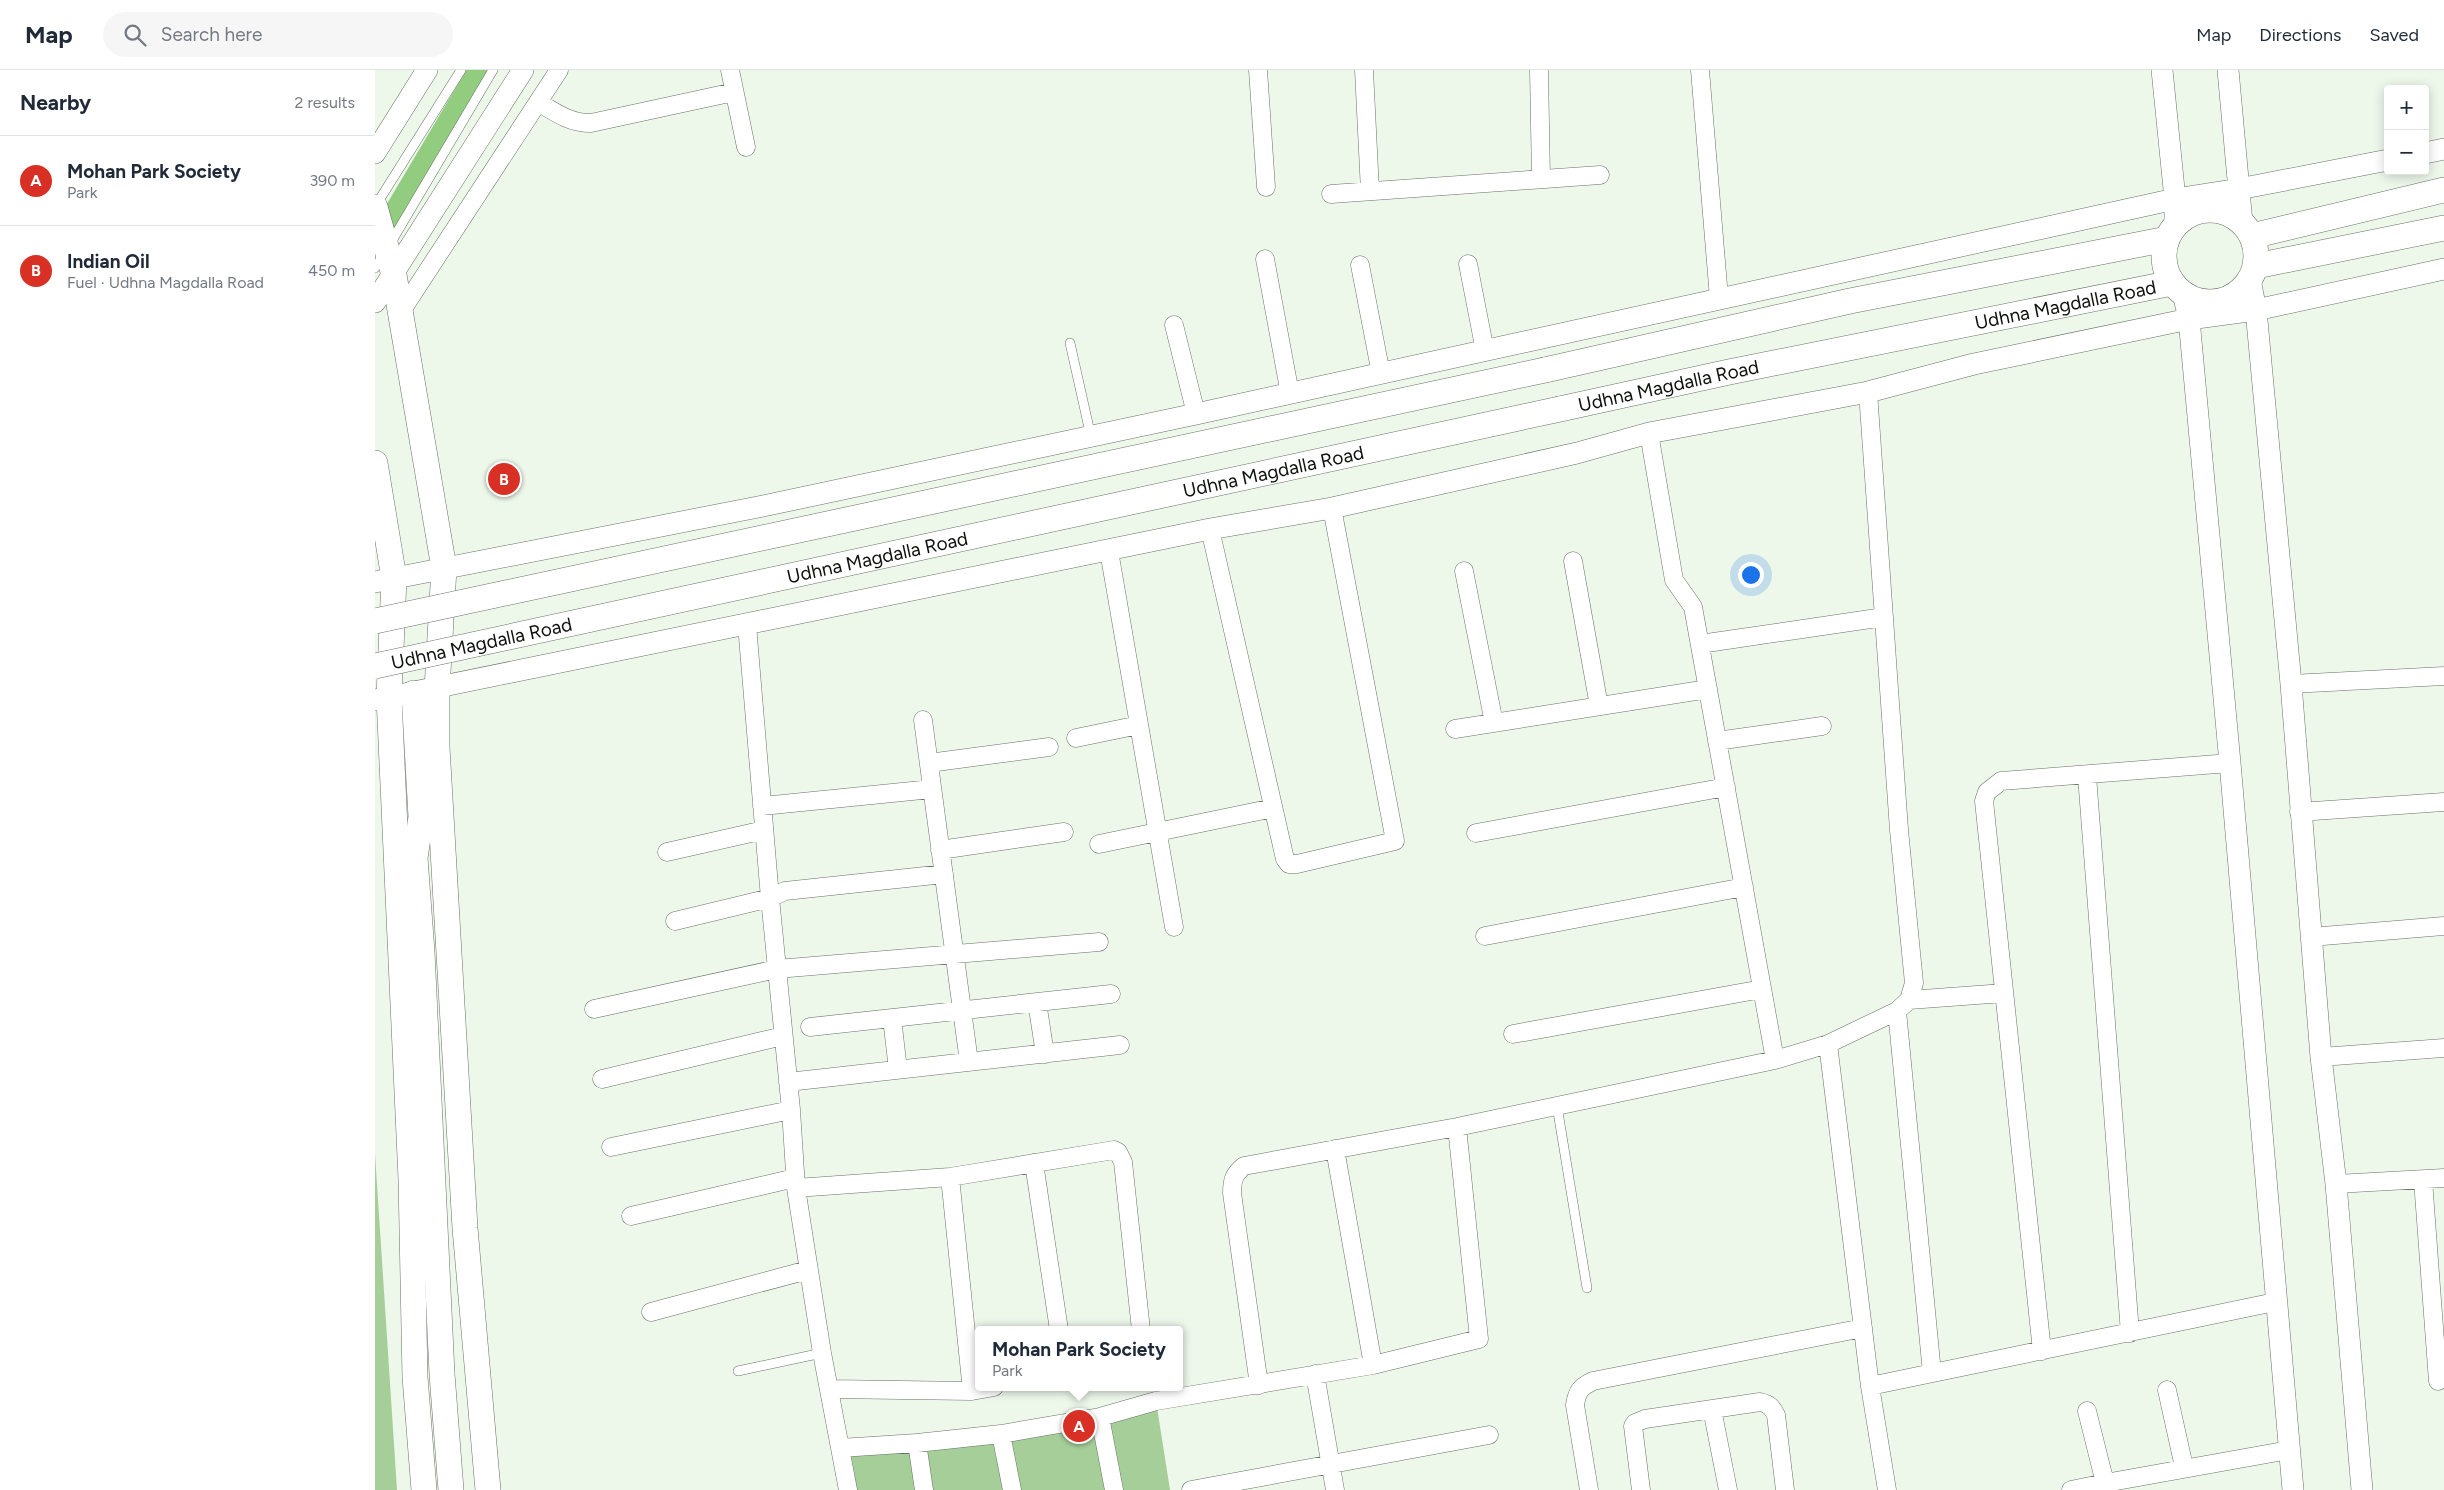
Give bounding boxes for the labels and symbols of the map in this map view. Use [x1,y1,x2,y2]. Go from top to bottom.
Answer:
street label: Udhna Magdalla Road [1973,275,2158,334]
street label: Udhna Magdalla Road [1576,355,1761,416]
street label: Udhna Magdalla Road [1181,440,1366,502]
pin: B [488,460,520,498]
street label: Udhna Magdalla Road [785,526,970,588]
your location [1738,562,1764,588]
street label: Udhna Magdalla Road [389,612,574,674]
pin: A [1063,1407,1095,1445]

